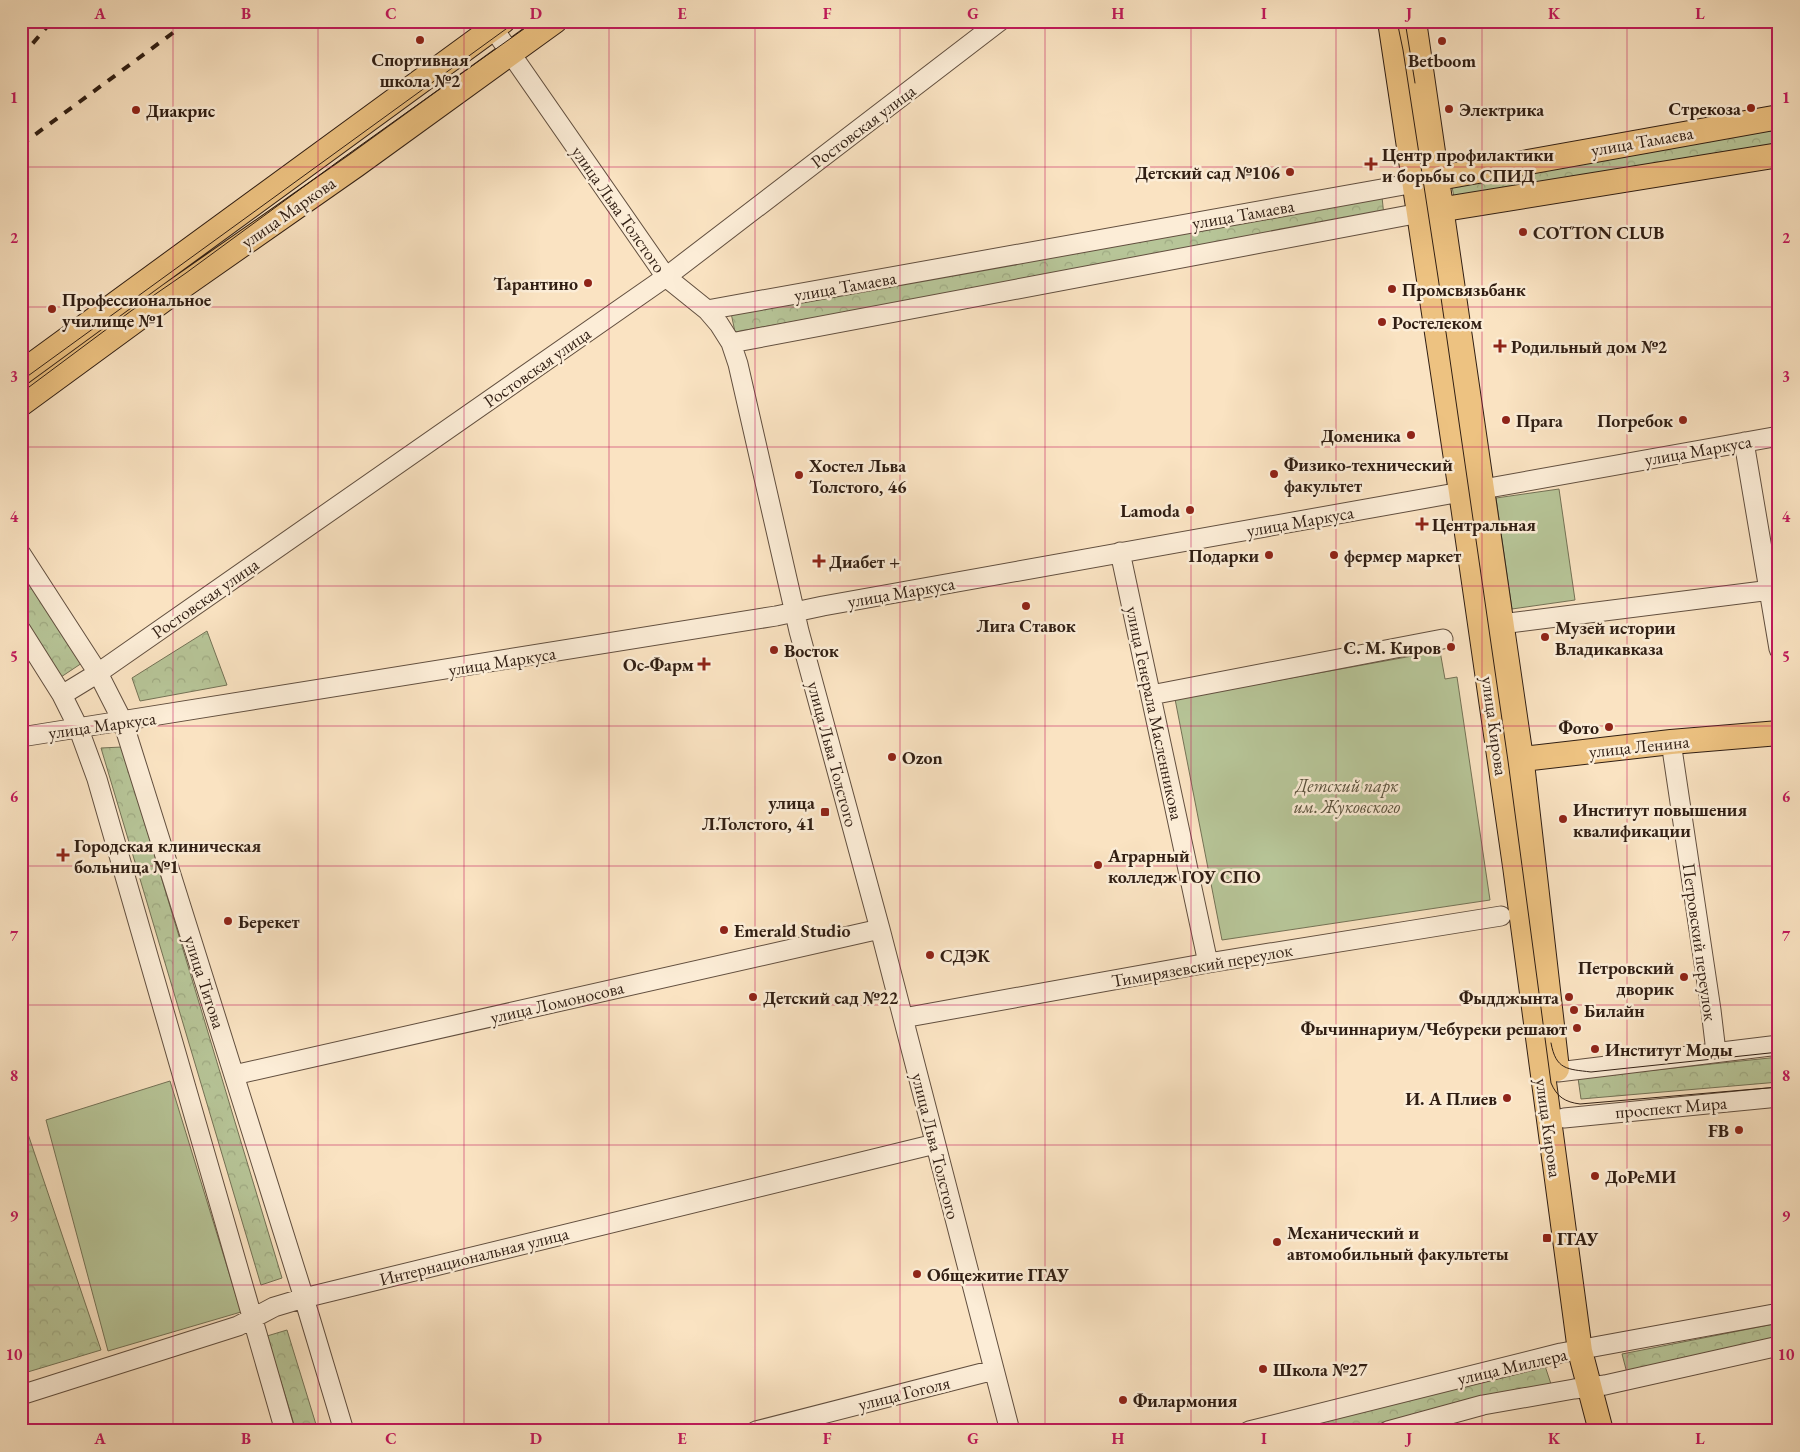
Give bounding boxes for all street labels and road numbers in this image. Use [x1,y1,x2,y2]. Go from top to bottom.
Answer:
street label: Ростовская улица [806,79,921,173]
street label: улица Тамаева [1589,121,1696,161]
street label: улица Льва Толстого [567,141,671,277]
street label: улица Маркова [236,171,340,253]
street label: улица Тамаева [1190,194,1297,234]
street label: улица Тамаева [792,266,899,306]
street label: Ростовская улица [479,321,596,412]
street label: улица Маркуса [1643,429,1754,471]
street label: улица Маркуса [1245,500,1356,542]
street label: Ростовская улица [147,552,264,643]
street label: улица Маркуса [846,571,957,613]
street label: улица Генерала Масленникова [1121,604,1189,823]
street label: улица Маркуса [447,641,558,681]
street label: улица Кирова [1477,675,1513,778]
street label: улица Льва Толстого [802,679,864,830]
street label: улица Маркуса [47,706,158,744]
street label: улица Ленина [1588,729,1691,763]
street label: Петровский переулок [1678,861,1723,1023]
street label: улица Титова [179,933,231,1032]
street label: Тимирязевский переулок [1110,938,1295,992]
street label: улица Ломоносова [488,975,627,1029]
street label: улица Льва Толстого [907,1070,965,1222]
street label: улица Кирова [1531,1077,1567,1180]
street label: проспект Мира [1614,1091,1729,1123]
street label: Интернациональная улица [377,1221,572,1291]
street label: улица Миллера [1455,1342,1570,1390]
street label: улица Гоголя [856,1370,952,1416]

